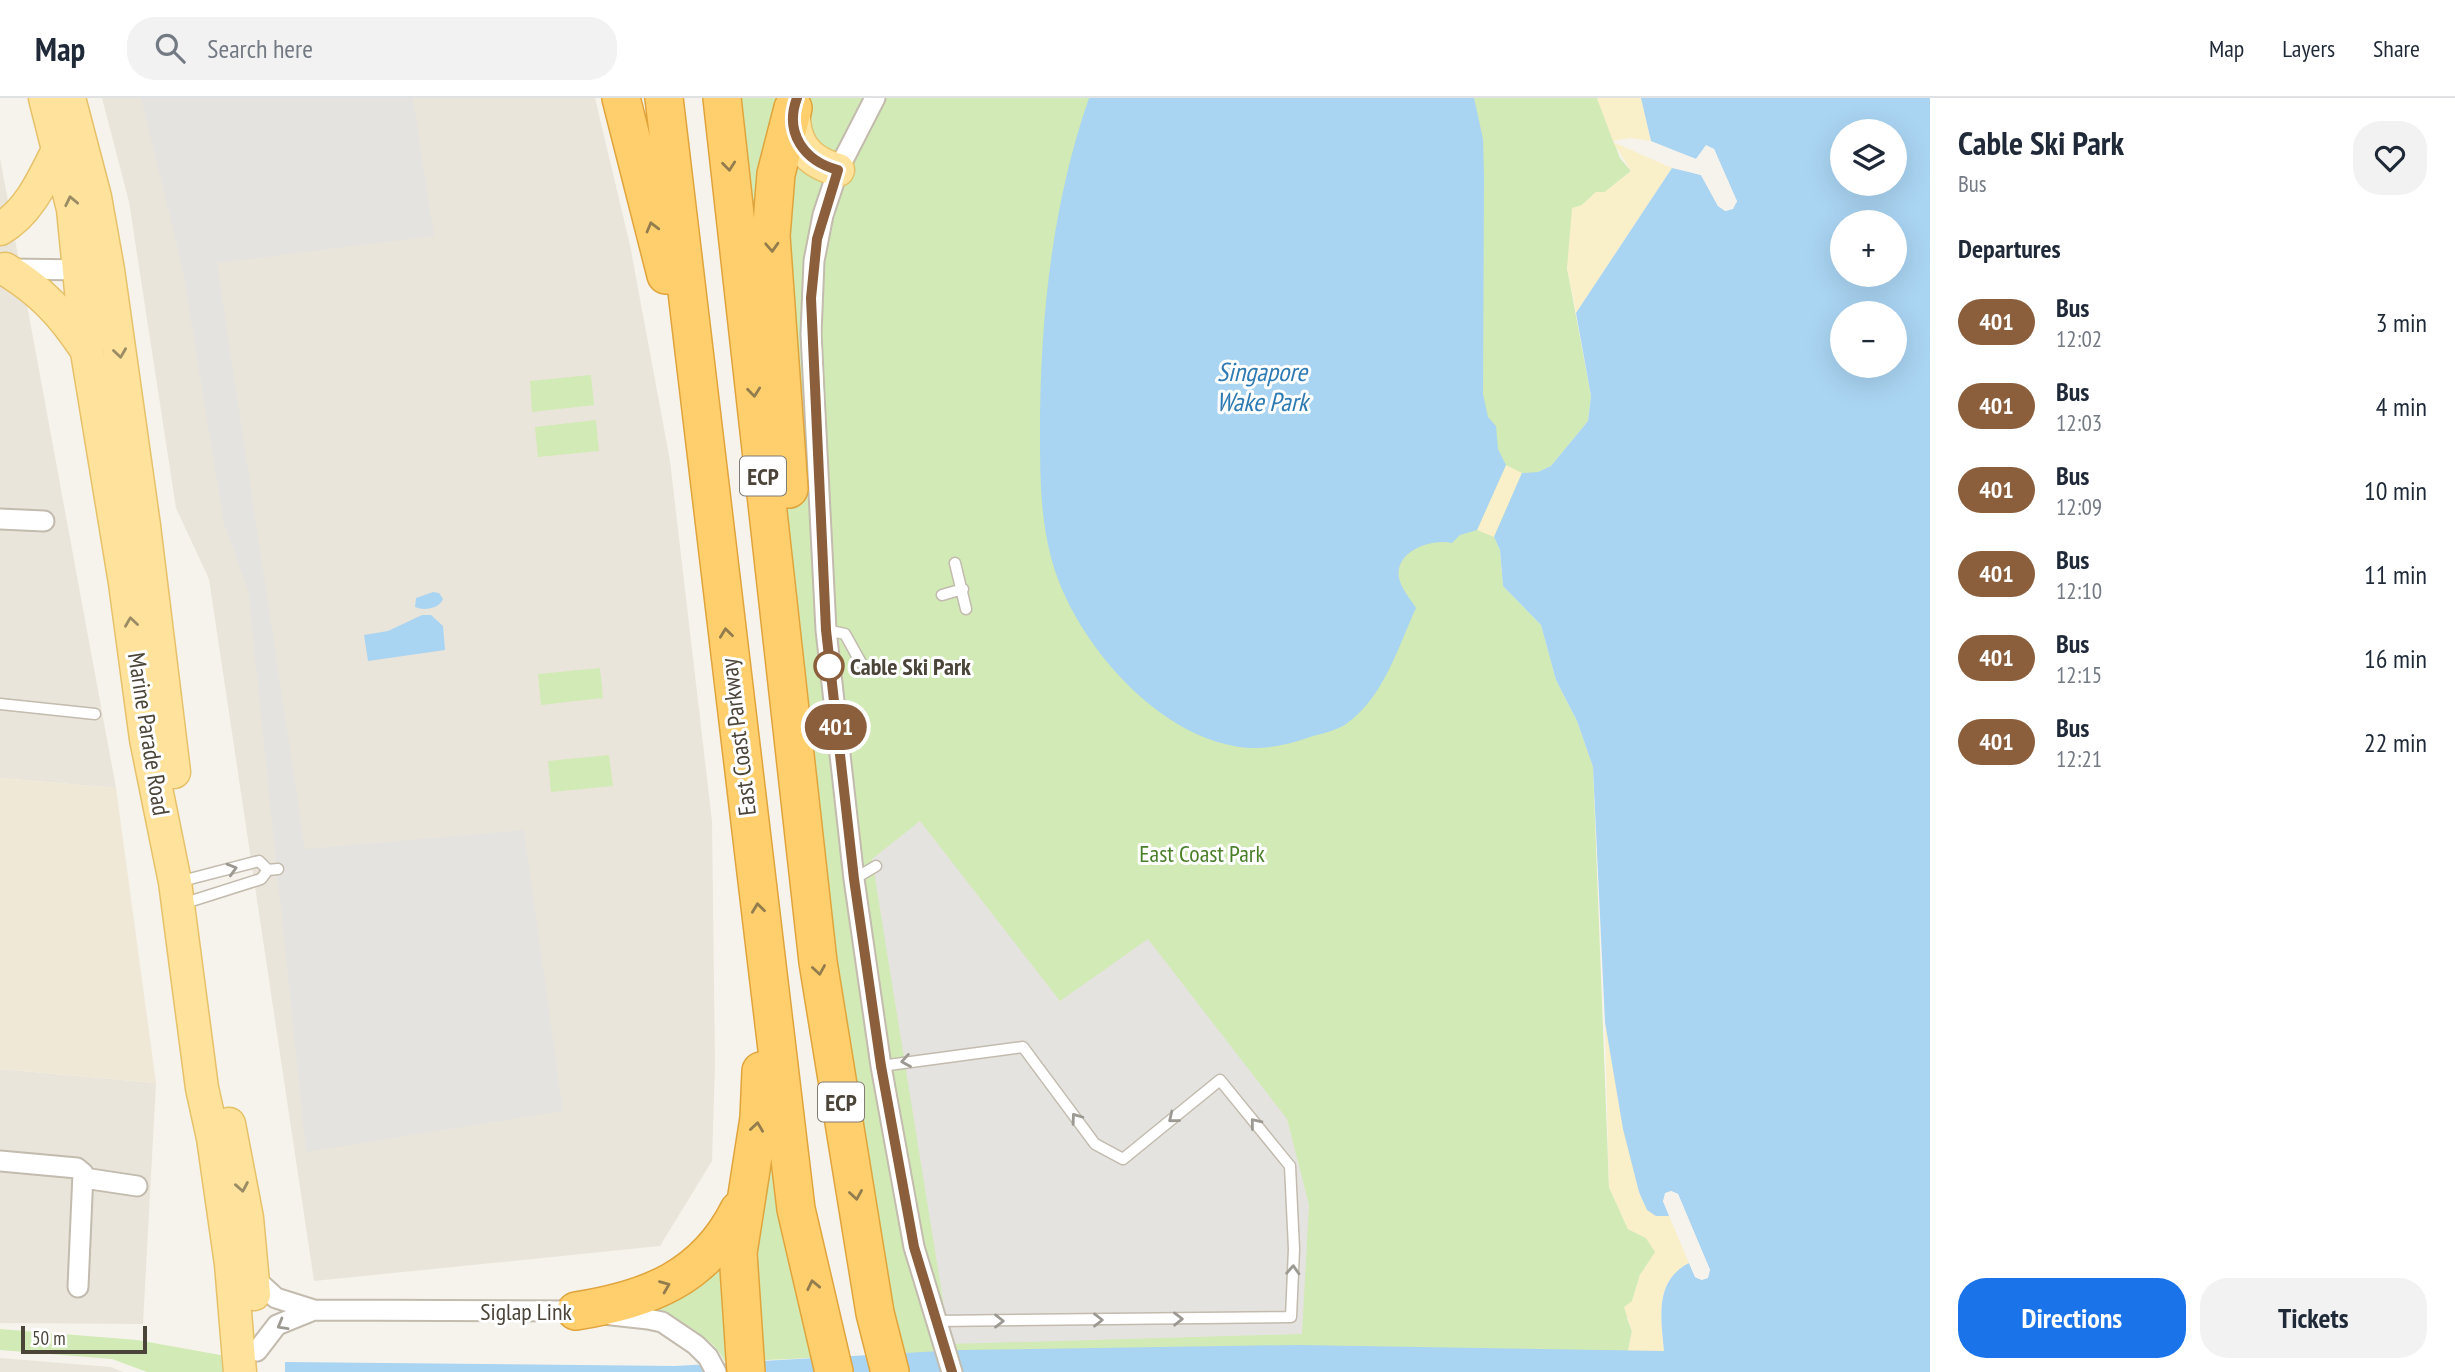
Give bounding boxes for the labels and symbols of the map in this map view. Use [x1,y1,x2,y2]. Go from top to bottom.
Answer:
one-way arrow [722,160,737,172]
one-way arrow [65,195,80,207]
one-way arrow [646,221,660,233]
one-way arrow [764,242,779,253]
one-way arrow [112,347,127,359]
water label: Singapore Wake Park [1216,355,1311,418]
one-way arrow [747,386,762,398]
road number: ECP [740,456,786,496]
one-way arrow [123,616,138,628]
one-way arrow [718,627,733,639]
street label: Marine Parade Road [121,650,177,818]
marker: Cable Ski Park [814,651,844,681]
place label: Cable Ski Park [850,651,971,682]
street label: East Coast Parkway [713,657,763,817]
line badge: 401 [796,704,876,750]
park label: East Coast Park [1139,838,1265,869]
one-way arrow [226,862,238,877]
one-way arrow [751,902,766,914]
one-way arrow [812,964,827,976]
one-way arrow [900,1053,912,1068]
road number: ECP [818,1082,864,1121]
one-way arrow [1169,1110,1181,1123]
one-way arrow [1071,1113,1084,1126]
one-way arrow [1251,1118,1263,1131]
one-way arrow [750,1121,765,1132]
one-way arrow [234,1181,249,1193]
one-way arrow [848,1189,863,1201]
one-way arrow [1285,1265,1300,1276]
one-way arrow [806,1279,821,1291]
one-way arrow [658,1280,670,1294]
street label: Siglap Link [480,1296,572,1327]
one-way arrow [1173,1311,1184,1327]
one-way arrow [1093,1312,1104,1328]
one-way arrow [994,1313,1004,1329]
one-way arrow [276,1317,289,1330]
scale bar [21,1323,147,1355]

